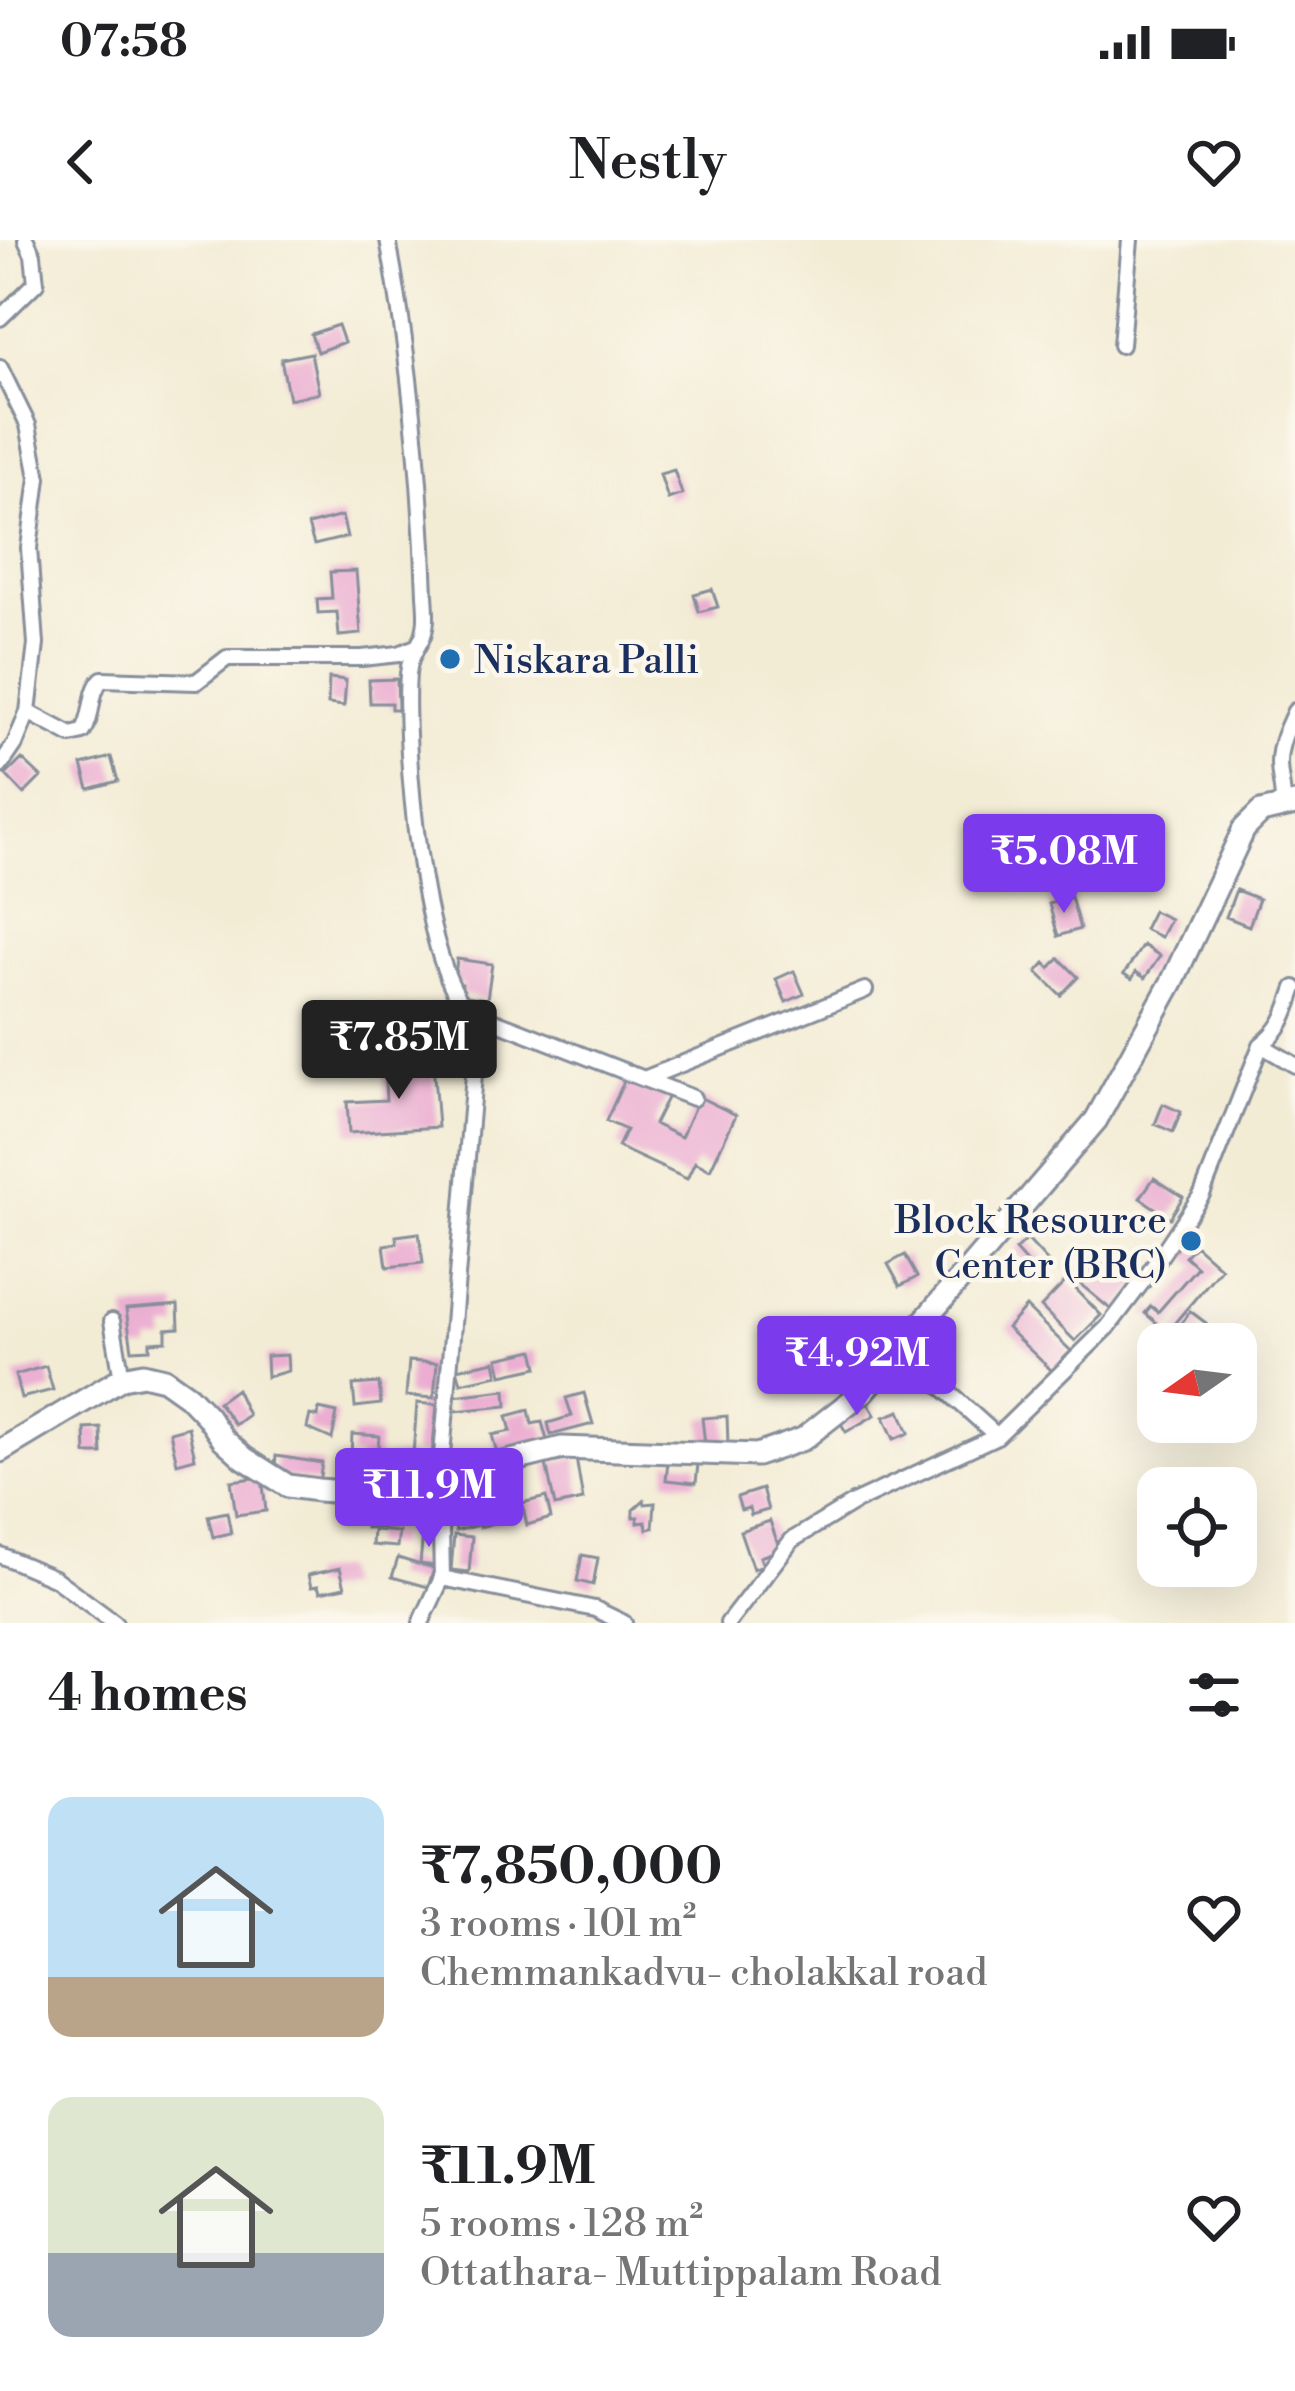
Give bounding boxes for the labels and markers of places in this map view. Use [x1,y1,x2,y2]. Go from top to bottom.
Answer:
place label: Niskara Palli [474,637,699,686]
marker: Niskara Palli [437,646,463,672]
pin: ₹5.08M [966,814,1162,916]
pin: ₹7.85M [301,1000,497,1102]
place label: Block Resource Center (BRC) [894,1197,1167,1291]
marker: Block Resource Center (BRC) [1178,1228,1204,1254]
pin: ₹4.92M [759,1316,955,1418]
pin: ₹11.9M [331,1448,527,1550]

